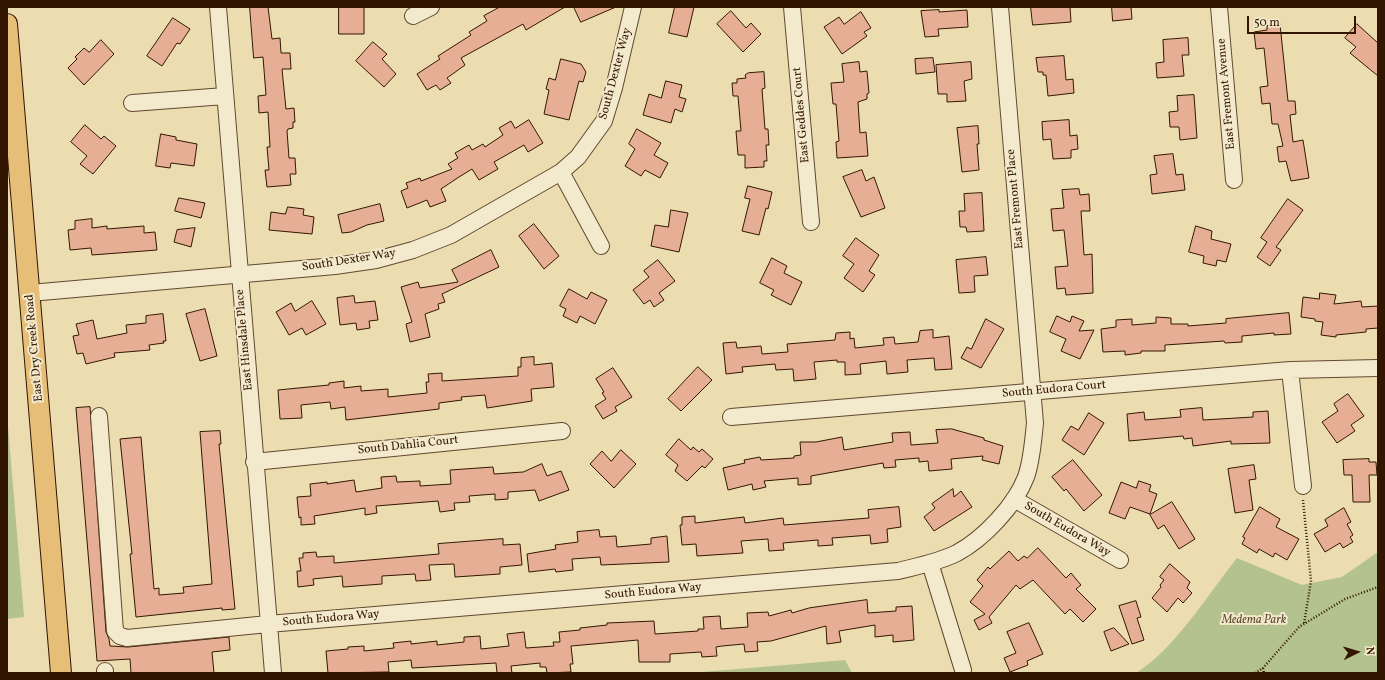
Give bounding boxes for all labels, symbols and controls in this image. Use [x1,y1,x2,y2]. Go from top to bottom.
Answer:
scale bar [1249,8,1358,34]
text: 50 m [1254,15,1280,31]
street label: South Dexter Way [597,26,635,122]
street label: East Fremont Avenue [1215,38,1239,150]
street label: East Geddes Court [791,66,813,164]
street label: East Fremont Place [1004,148,1028,250]
street label: South Dexter Way [301,246,397,276]
street label: East Hinsdale Place [233,289,257,391]
street label: East Dry Creek Road [23,294,47,402]
street label: South Eudora Court [1001,378,1107,402]
street label: South Dahlia Court [357,434,459,458]
street label: South Eudora Way [1021,499,1113,561]
street label: South Eudora Way [604,581,702,603]
street label: South Eudora Way [282,608,380,630]
park label: Medema Park [1222,614,1286,628]
north arrow [1337,632,1377,672]
text: N [1362,646,1377,656]

